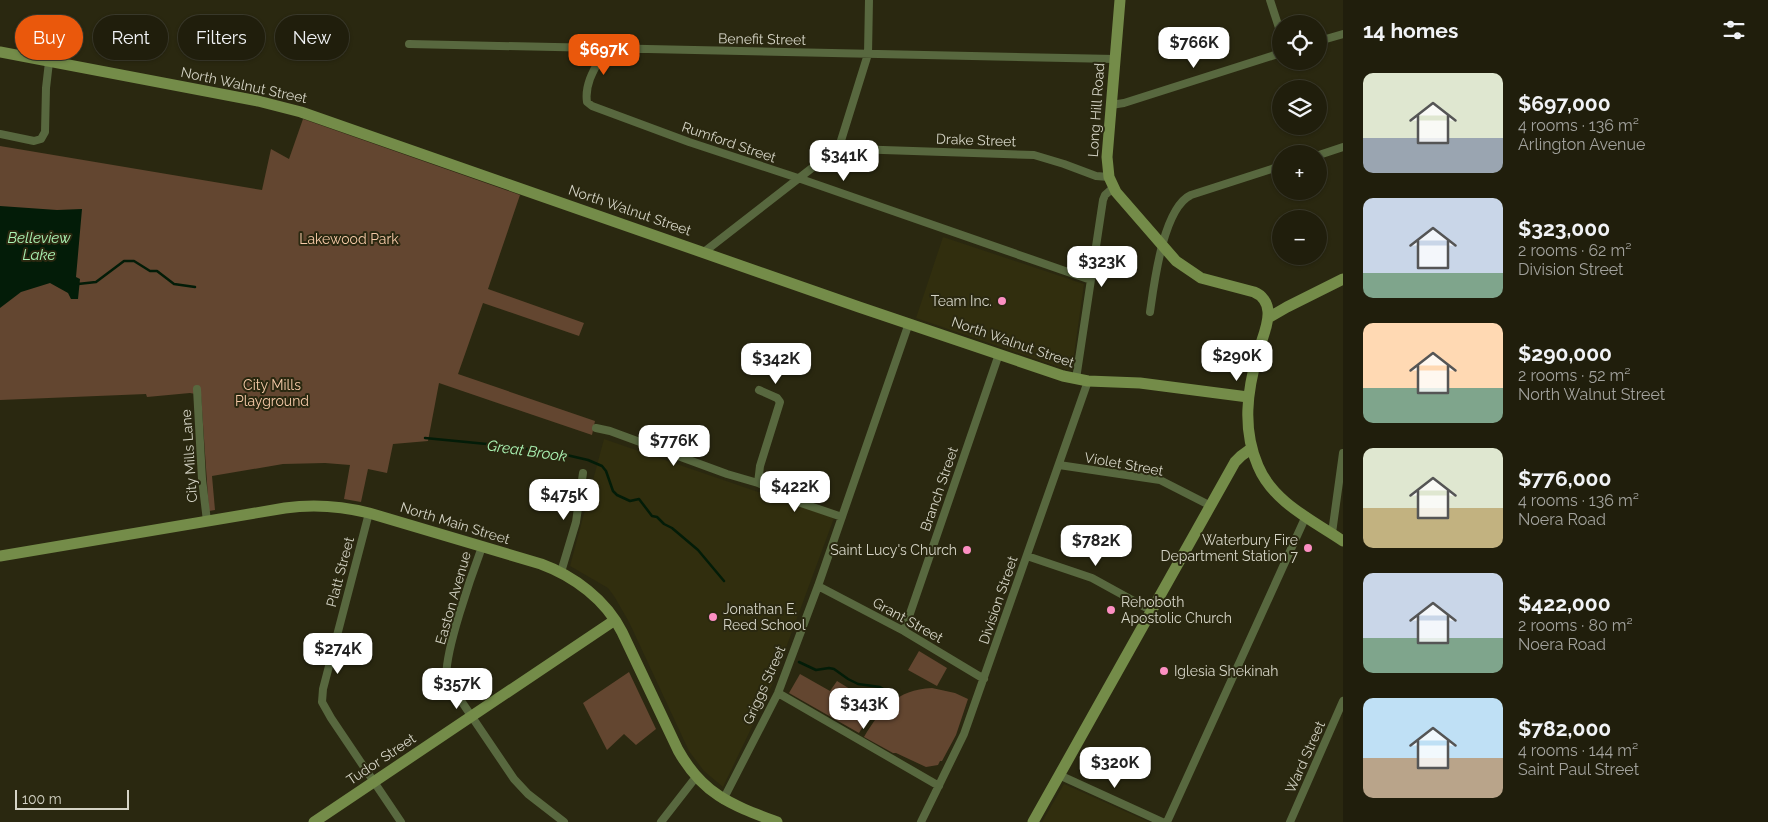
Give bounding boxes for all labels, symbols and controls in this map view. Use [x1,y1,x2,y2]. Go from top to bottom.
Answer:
chip: Buy [15,15,83,60]
chip: Rent [93,15,168,60]
chip: Filters [178,15,265,60]
chip: New [275,15,349,60]
map controls [1272,15,1327,265]
button: locate [1272,15,1327,70]
icon: filters [1720,16,1748,44]
text: 14 homes [1363,18,1458,43]
pin: $766K [1159,27,1229,69]
street label: Benefit Street [718,30,806,48]
text: $766K [1169,33,1219,52]
pin: $697K [569,34,639,76]
text: $697K [580,40,628,59]
street label: Long Hill Road [1085,62,1107,158]
street label: North Walnut Street [179,64,309,106]
button: layers [1272,80,1327,135]
text: $697,000 [1518,91,1611,116]
icon: home [1403,93,1463,153]
text: 4 rooms · 136 m² [1518,116,1639,135]
street label: Rumford Street [680,118,779,166]
street label: Drake Street [936,131,1017,149]
text: Arlington Avenue [1518,135,1645,154]
pin: $341K [809,140,879,182]
button: + [1272,145,1327,200]
text: $341K [821,146,867,165]
street label: North Walnut Street [567,181,694,239]
button: − [1272,210,1327,265]
text: $323,000 [1518,216,1610,241]
icon: home [1403,218,1463,278]
water label: Belleview Lake [7,229,71,264]
park label: Lakewood Park [299,231,399,247]
text: 2 rooms · 62 m² [1518,241,1631,260]
pin: $323K [1067,246,1137,288]
text: $323K [1078,252,1126,271]
text: Division Street [1518,260,1623,279]
place label: Team Inc. [931,293,992,309]
marker: Team Inc. [996,295,1008,307]
street label: North Walnut Street [950,313,1077,371]
pin: $290K [1202,340,1272,382]
text: $290,000 [1518,341,1612,366]
pin: $342K [741,342,811,385]
icon: home [1403,343,1463,403]
text: $290K [1212,346,1262,365]
text: $342K [752,349,800,368]
text: 2 rooms · 52 m² [1518,366,1630,385]
park label: City Mills Playground [235,377,309,409]
text: North Walnut Street [1518,385,1665,404]
street label: City Mills Lane [178,409,200,503]
pin: $776K [639,424,709,467]
text: $776K [650,431,698,450]
water label: Great Brook [486,436,568,466]
street label: Branch Street [917,444,961,533]
street label: Violet Street [1083,449,1165,479]
text: $776,000 [1518,466,1611,491]
icon: home [1403,468,1463,528]
pin: $422K [760,470,830,513]
text: $422K [771,477,819,496]
pin: $475K [529,478,599,521]
text: $475K [540,485,588,504]
text: 4 rooms · 136 m² [1518,491,1639,510]
street label: North Main Street [398,499,512,547]
text: Noera Road [1518,510,1606,529]
pin: $782K [1061,524,1131,567]
text: $782K [1072,531,1120,550]
place label: Waterbury Fire Department Station 7 [1161,532,1299,564]
street label: Platt Street [323,535,357,609]
place label: Saint Lucy's Church [830,542,957,558]
marker: Waterbury Fire Department Station 7 [1302,542,1314,554]
marker: Saint Lucy's Church [961,544,973,556]
street label: Easton Avenue [432,550,474,646]
street label: Division Street [975,553,1021,646]
text: $422,000 [1518,591,1611,616]
icon: home [1403,593,1463,653]
street label: Grant Street [870,594,946,646]
place label: Rehoboth Apostolic Church [1121,594,1232,626]
place label: Jonathan E. Reed School [723,601,806,633]
marker: Rehoboth Apostolic Church [1105,604,1117,616]
marker: Jonathan E. Reed School [707,611,719,623]
text: 2 rooms · 80 m² [1518,616,1633,635]
pin: $274K [303,632,373,675]
text: Noera Road [1518,635,1606,654]
text: $274K [314,639,362,658]
street label: Griggs Street [740,643,789,727]
place label: Iglesia Shekinah [1174,663,1278,679]
marker: Iglesia Shekinah [1158,665,1170,677]
pin: $357K [422,668,492,710]
text: $357K [433,674,481,693]
pin: $343K [829,688,899,730]
text: $343K [840,694,888,713]
text: $782,000 [1518,716,1611,741]
street label: Ward Street [1282,718,1328,796]
icon: home [1403,718,1463,778]
street label: Tudor Street [343,730,419,788]
text: 4 rooms · 144 m² [1518,741,1638,760]
pin: $320K [1080,746,1150,789]
text: $320K [1091,753,1139,772]
text: Saint Paul Street [1518,760,1639,779]
scale bar [15,787,129,810]
text: 100 m [22,791,62,807]

